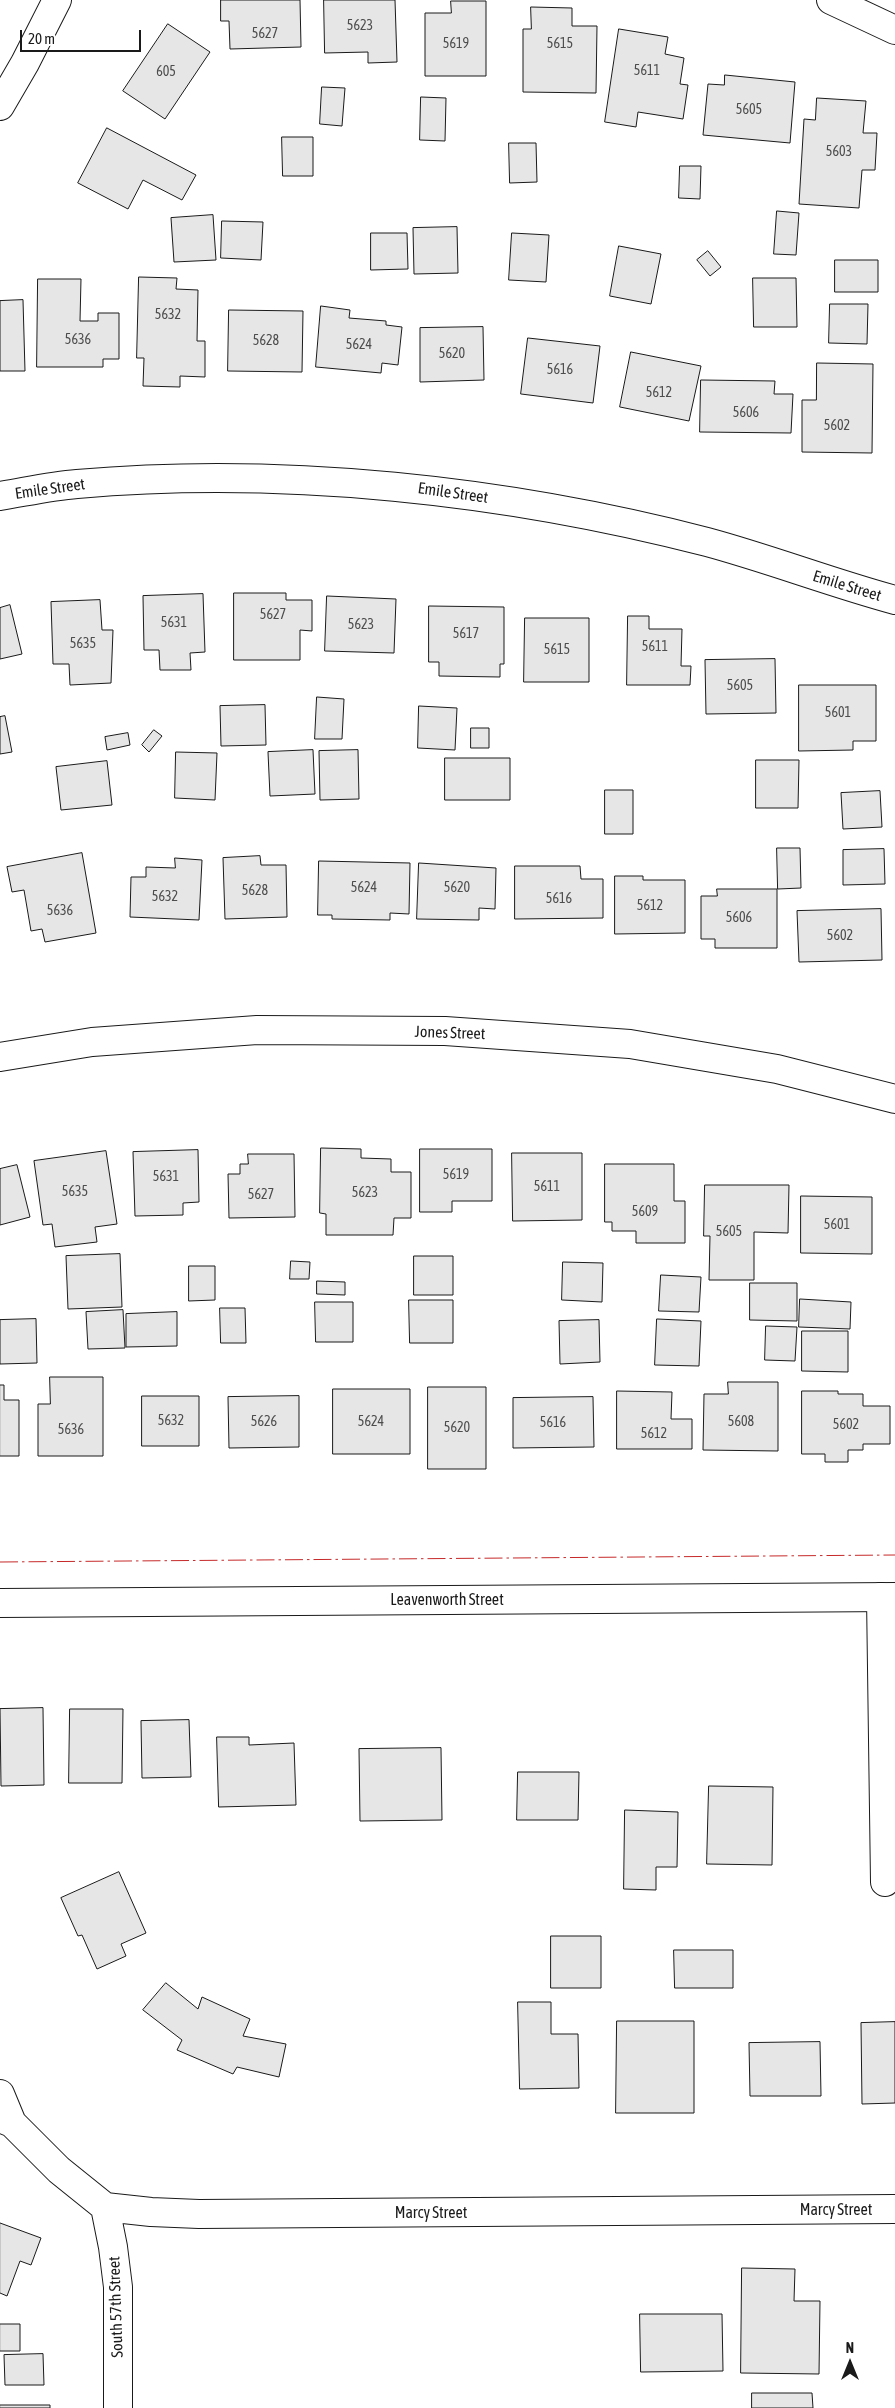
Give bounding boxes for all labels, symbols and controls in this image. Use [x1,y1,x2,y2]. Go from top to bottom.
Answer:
house number: 5623 [347,18,373,34]
scale bar [22,20,144,52]
house number: 5627 [252,26,278,42]
text: 20 m [28,30,55,47]
house number: 5619 [443,36,469,52]
house number: 5615 [547,36,573,52]
house number: 5611 [634,63,660,79]
house number: 605 [156,64,176,80]
house number: 5605 [736,102,762,118]
house number: 5603 [826,144,852,160]
house number: 5632 [155,307,181,323]
house number: 5636 [65,332,91,348]
house number: 5628 [253,333,279,349]
house number: 5624 [346,337,372,353]
house number: 5620 [439,346,465,362]
house number: 5616 [547,362,573,378]
house number: 5612 [646,385,672,401]
house number: 5606 [733,405,759,421]
house number: 5602 [824,418,850,434]
street label: Emile Street [14,475,86,503]
street label: Emile Street [417,479,489,507]
street label: Emile Street [810,566,884,606]
house number: 5627 [260,607,286,623]
house number: 5631 [161,615,187,631]
house number: 5623 [348,617,374,633]
house number: 5617 [453,626,479,642]
house number: 5635 [70,636,96,652]
house number: 5611 [642,639,668,655]
house number: 5615 [544,642,570,658]
house number: 5605 [727,678,753,694]
house number: 5601 [825,705,851,721]
house number: 5624 [351,880,377,896]
house number: 5620 [444,880,470,896]
house number: 5628 [242,883,268,899]
house number: 5632 [152,889,178,905]
house number: 5616 [546,891,572,907]
house number: 5612 [637,898,663,914]
house number: 5636 [47,903,73,919]
house number: 5606 [726,910,752,926]
house number: 5602 [827,928,853,944]
street label: Jones Street [414,1022,486,1044]
house number: 5619 [443,1167,469,1183]
house number: 5631 [153,1169,179,1185]
house number: 5611 [534,1179,560,1195]
house number: 5635 [62,1184,88,1200]
house number: 5623 [352,1185,378,1201]
house number: 5627 [248,1187,274,1203]
house number: 5609 [632,1204,658,1220]
house number: 5601 [824,1217,850,1233]
house number: 5605 [716,1224,742,1240]
house number: 5632 [158,1413,184,1429]
house number: 5626 [251,1414,277,1430]
house number: 5624 [358,1414,384,1430]
house number: 5608 [728,1414,754,1430]
house number: 5616 [540,1415,566,1431]
house number: 5602 [833,1417,859,1433]
house number: 5620 [444,1420,470,1436]
house number: 5636 [58,1422,84,1438]
house number: 5612 [641,1426,667,1442]
street label: Leavenworth Street [390,1590,504,1610]
street label: Marcy Street [800,2200,872,2220]
street label: Marcy Street [395,2203,467,2223]
street label: South 57th Street [105,2256,127,2358]
north arrow [825,2338,875,2388]
text: N [846,2340,854,2356]

